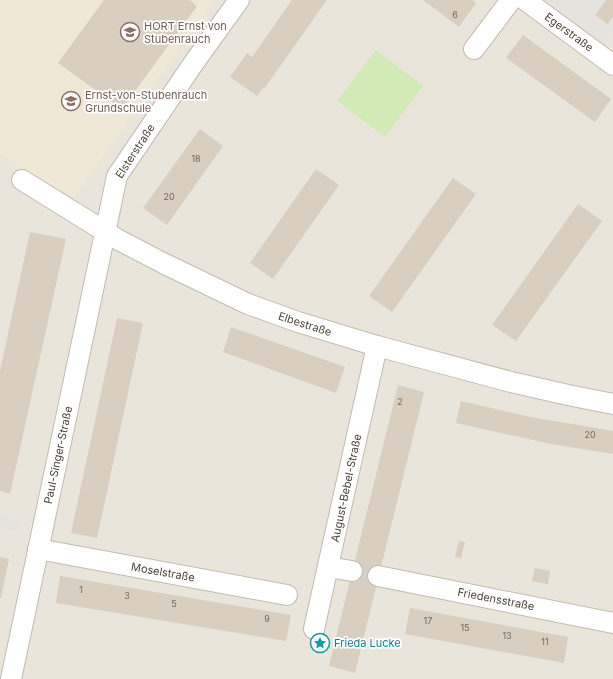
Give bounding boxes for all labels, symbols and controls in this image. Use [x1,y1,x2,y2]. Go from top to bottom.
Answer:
house number: 6 [452,9,458,20]
street label: Egerstraße [542,10,596,54]
place label: HORT Ernst von Stubenrauch [144,19,227,46]
school or university icon: HORT Ernst von Stubenrauch [119,21,141,43]
place label: Ernst-von-Stubenrauch Grundschule [85,88,207,115]
school or university icon: Ernst-von-Stubenrauch Grundschule [60,90,82,112]
street label: Elsterstraße [112,121,158,181]
house number: 18 [191,153,201,164]
house number: 20 [163,191,175,202]
street label: Elbestraße [277,309,333,339]
house number: 2 [397,396,403,407]
street label: Paul-Singer-Straße [41,405,75,505]
house number: 20 [584,429,596,440]
street label: August-Bebel-Straße [328,433,364,543]
street label: Moselstraße [130,560,196,584]
house number: 1 [79,584,83,595]
street label: Friedensstraße [456,585,536,613]
house number: 3 [124,590,130,601]
house number: 5 [171,598,177,609]
house number: 9 [264,613,270,624]
house number: 17 [424,615,432,626]
house number: 15 [460,622,470,633]
house number: 13 [502,630,512,641]
place icon: Frieda Lucke [309,632,331,654]
place label: Frieda Lucke [334,636,401,650]
house number: 11 [541,636,549,647]

